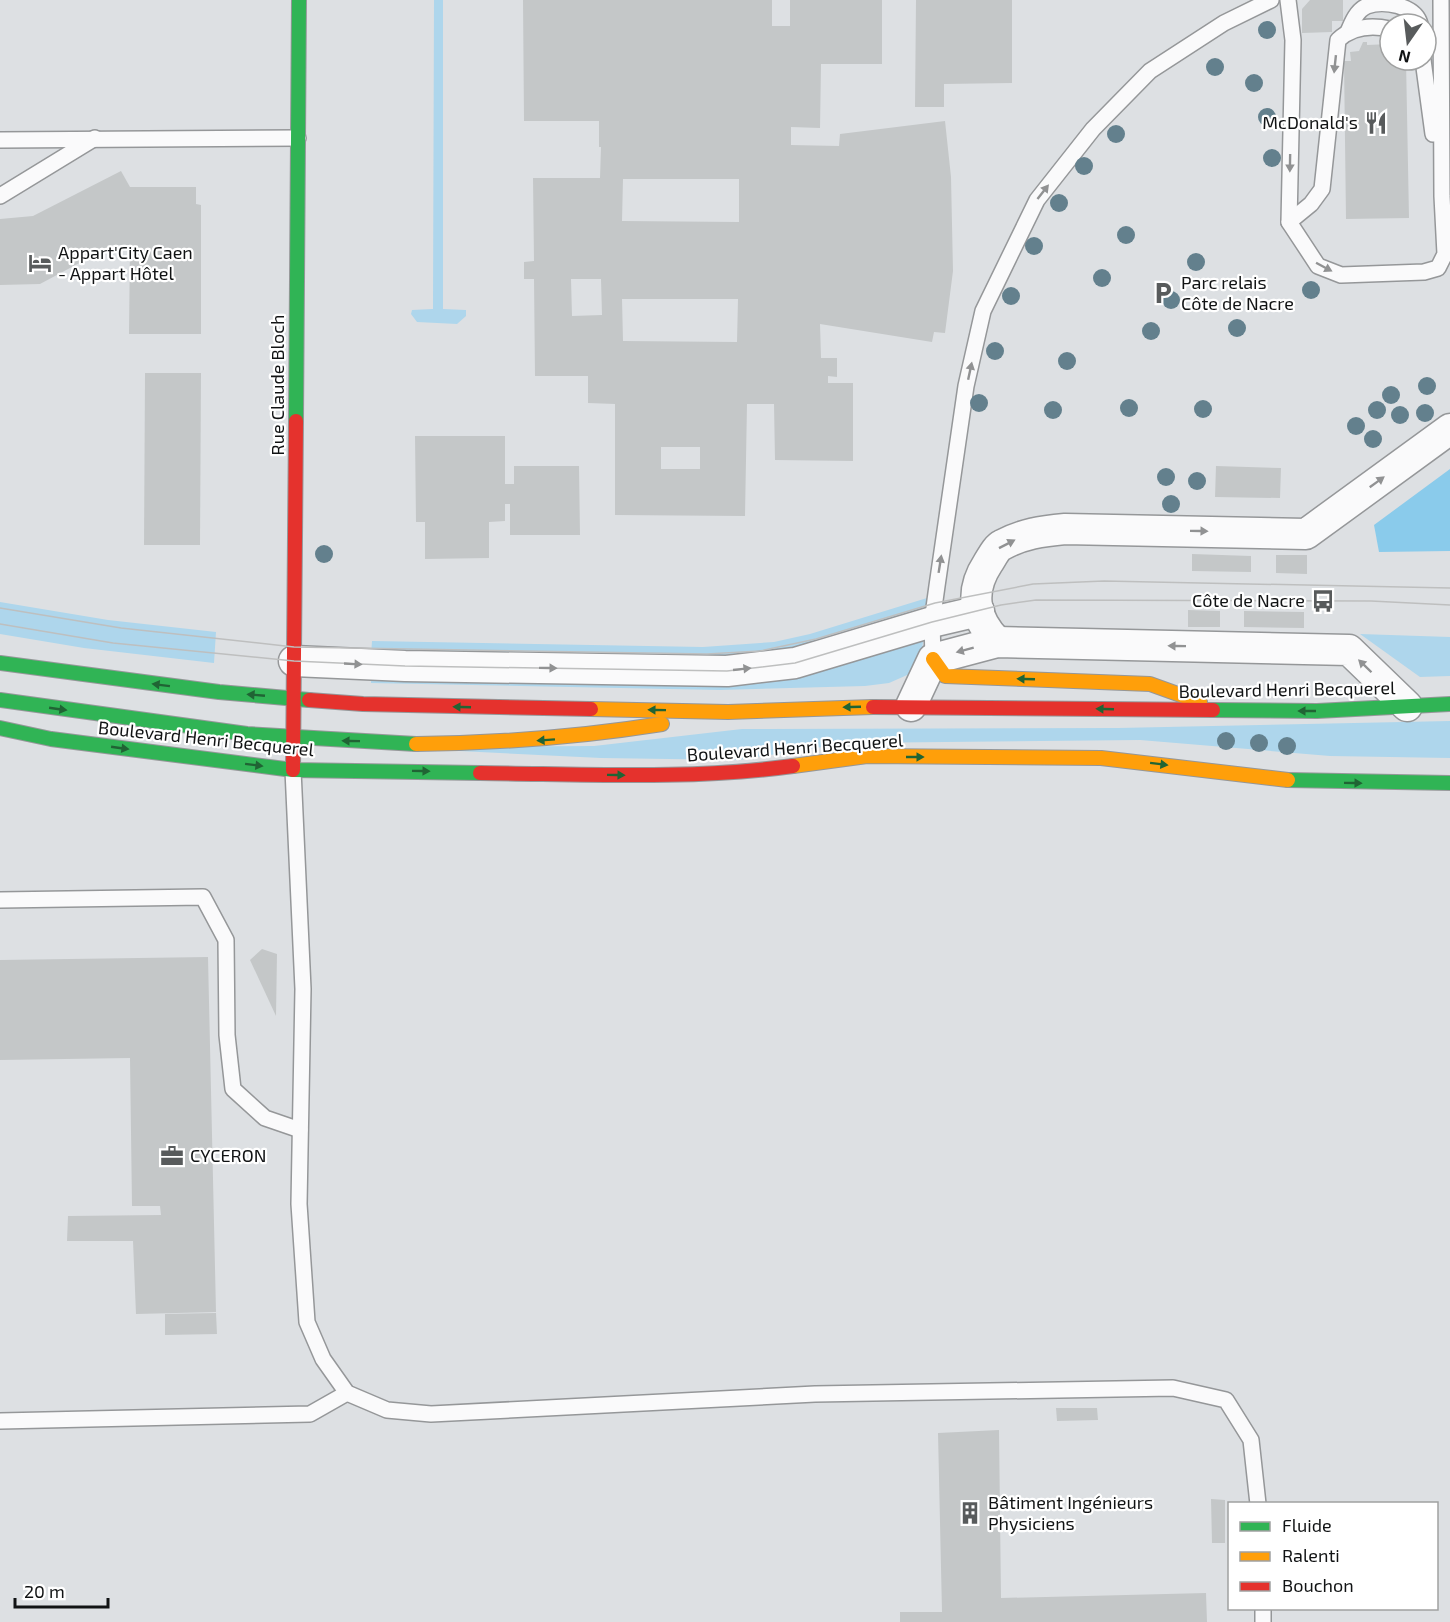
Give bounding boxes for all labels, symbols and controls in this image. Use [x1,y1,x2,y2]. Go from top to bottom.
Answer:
north arrow [1378,12,1438,72]
text: N [1396,46,1412,68]
one-way arrow [1331,54,1340,73]
restaurant icon: McDonald's [1363,110,1389,136]
place label: McDonald's [1262,111,1358,133]
one-way arrow [1285,154,1294,173]
one-way arrow [1036,184,1049,200]
place label: Appart'City Caen - Appart Hôtel [58,241,193,284]
hotel icon: Appart'City Caen - Appart Hôtel [27,250,53,276]
one-way arrow [1316,261,1333,272]
place label: Parc relais Côte de Nacre [1181,271,1294,314]
parking icon: Parc relais Côte de Nacre [1150,280,1176,306]
street label: Rue Claude Bloch [266,315,288,455]
one-way arrow [965,362,975,380]
one-way arrow [1369,476,1385,488]
one-way arrow [1190,527,1209,536]
one-way arrow [998,539,1016,549]
one-way arrow [936,554,945,573]
bus stop icon: Côte de Nacre [1310,588,1336,614]
place label: Côte de Nacre [1192,589,1305,611]
one-way arrow [1167,641,1186,651]
one-way arrow [956,646,974,655]
one-way arrow [343,659,362,668]
one-way arrow [1359,659,1373,673]
one-way arrow [538,663,557,673]
one-way arrow [733,664,752,674]
one-way arrow [1017,675,1036,684]
street label: Boulevard Henri Becquerel [1178,676,1396,702]
one-way arrow [151,680,170,690]
one-way arrow [247,690,266,700]
one-way arrow [453,702,472,711]
one-way arrow [843,703,862,712]
one-way arrow [48,704,67,713]
one-way arrow [1096,704,1115,714]
one-way arrow [648,706,667,715]
one-way arrow [1298,706,1317,716]
street label: Boulevard Henri Becquerel [97,716,316,760]
street label: Boulevard Henri Becquerel [686,728,904,766]
one-way arrow [537,735,556,744]
one-way arrow [342,736,361,745]
one-way arrow [110,744,129,753]
one-way arrow [905,752,924,762]
one-way arrow [1150,759,1169,769]
one-way arrow [244,760,263,770]
one-way arrow [411,767,430,776]
one-way arrow [606,770,625,779]
one-way arrow [1343,778,1362,787]
office icon: CYCERON [159,1143,185,1169]
place label: CYCERON [190,1144,266,1166]
place label: Bâtiment Ingénieurs Physiciens [988,1491,1153,1534]
building icon: Bâtiment Ingénieurs Physiciens [957,1500,983,1526]
legend [1228,1502,1438,1610]
text: Fluide [1282,1514,1332,1536]
text: Ralenti [1282,1544,1340,1566]
scale bar [15,1571,108,1609]
text: Bouchon [1282,1574,1354,1596]
text: 20 m [24,1580,65,1602]

